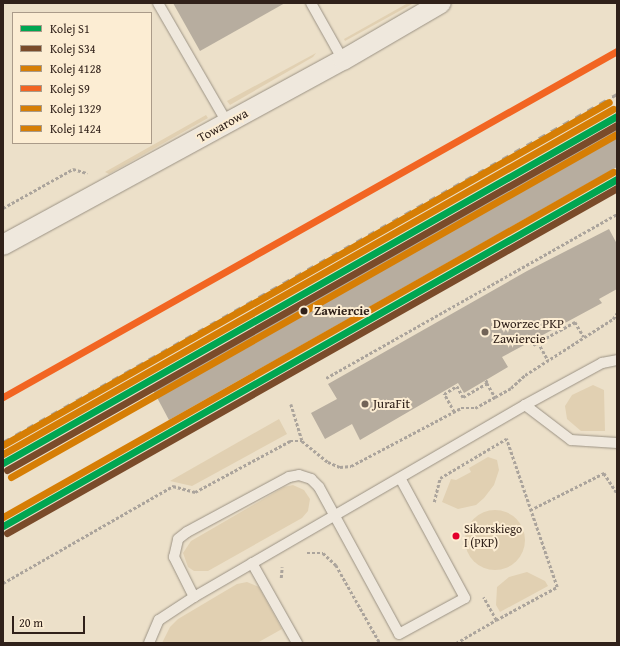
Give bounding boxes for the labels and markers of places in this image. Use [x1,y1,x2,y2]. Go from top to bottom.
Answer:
place label: Zawiercie [314,303,370,319]
marker: Zawiercie [297,304,311,318]
place label: Dworzec PKP Zawiercie [493,317,564,348]
marker: Dworzec PKP Zawiercie [480,327,490,337]
place label: JuraFit [373,396,410,412]
marker: JuraFit [360,399,370,409]
place label: Sikorskiego I (PKP) [464,522,522,550]
marker: Sikorskiego I (PKP) [451,531,461,541]

